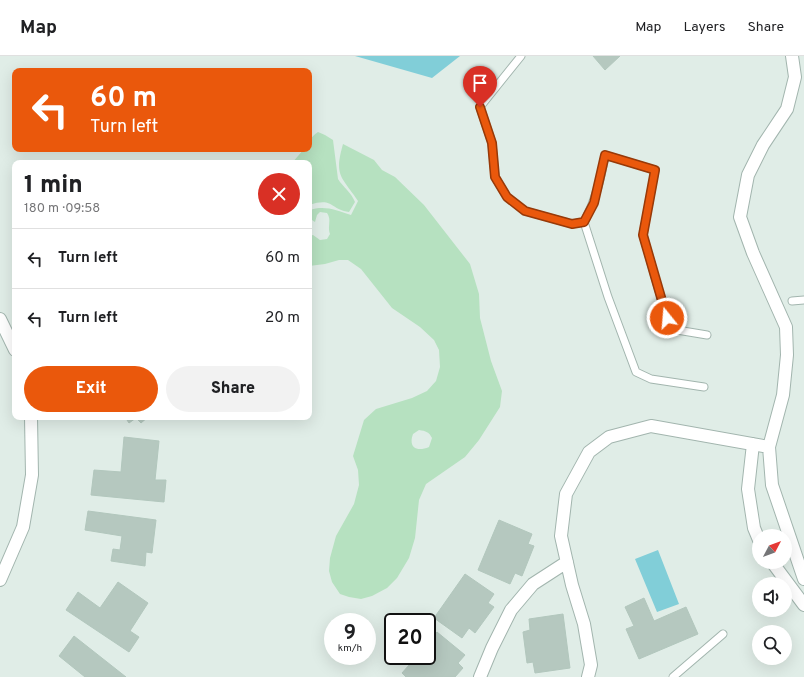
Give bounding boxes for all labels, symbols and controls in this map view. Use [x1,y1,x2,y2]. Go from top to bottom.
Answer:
text: Map [20,16,57,40]
text: Map [635,19,661,36]
text: Layers [683,19,725,36]
text: Share [747,19,784,36]
pin [463,66,497,107]
icon: arrive [469,72,491,94]
text: 60 m [90,81,157,117]
icon: left [24,84,76,136]
text: Turn left [90,116,158,139]
text: 1 min [24,171,83,201]
button: close [258,173,300,215]
text: 180 m · 09:58 [24,201,100,217]
icon: left [24,248,46,270]
text: Turn left [58,249,118,268]
text: 60 m [265,249,300,268]
position arrow [646,297,688,339]
icon: left [24,308,46,330]
text: Turn left [58,309,118,328]
text: 20 m [265,309,300,328]
button: Exit [24,366,158,412]
button: Share [166,366,300,412]
north arrow [752,529,792,569]
map controls [752,529,792,665]
button: sound [752,577,792,617]
speed limit sign: 20 [384,613,436,665]
text: 9 [344,621,356,647]
button: search [752,625,792,665]
text: km/h [338,642,362,655]

